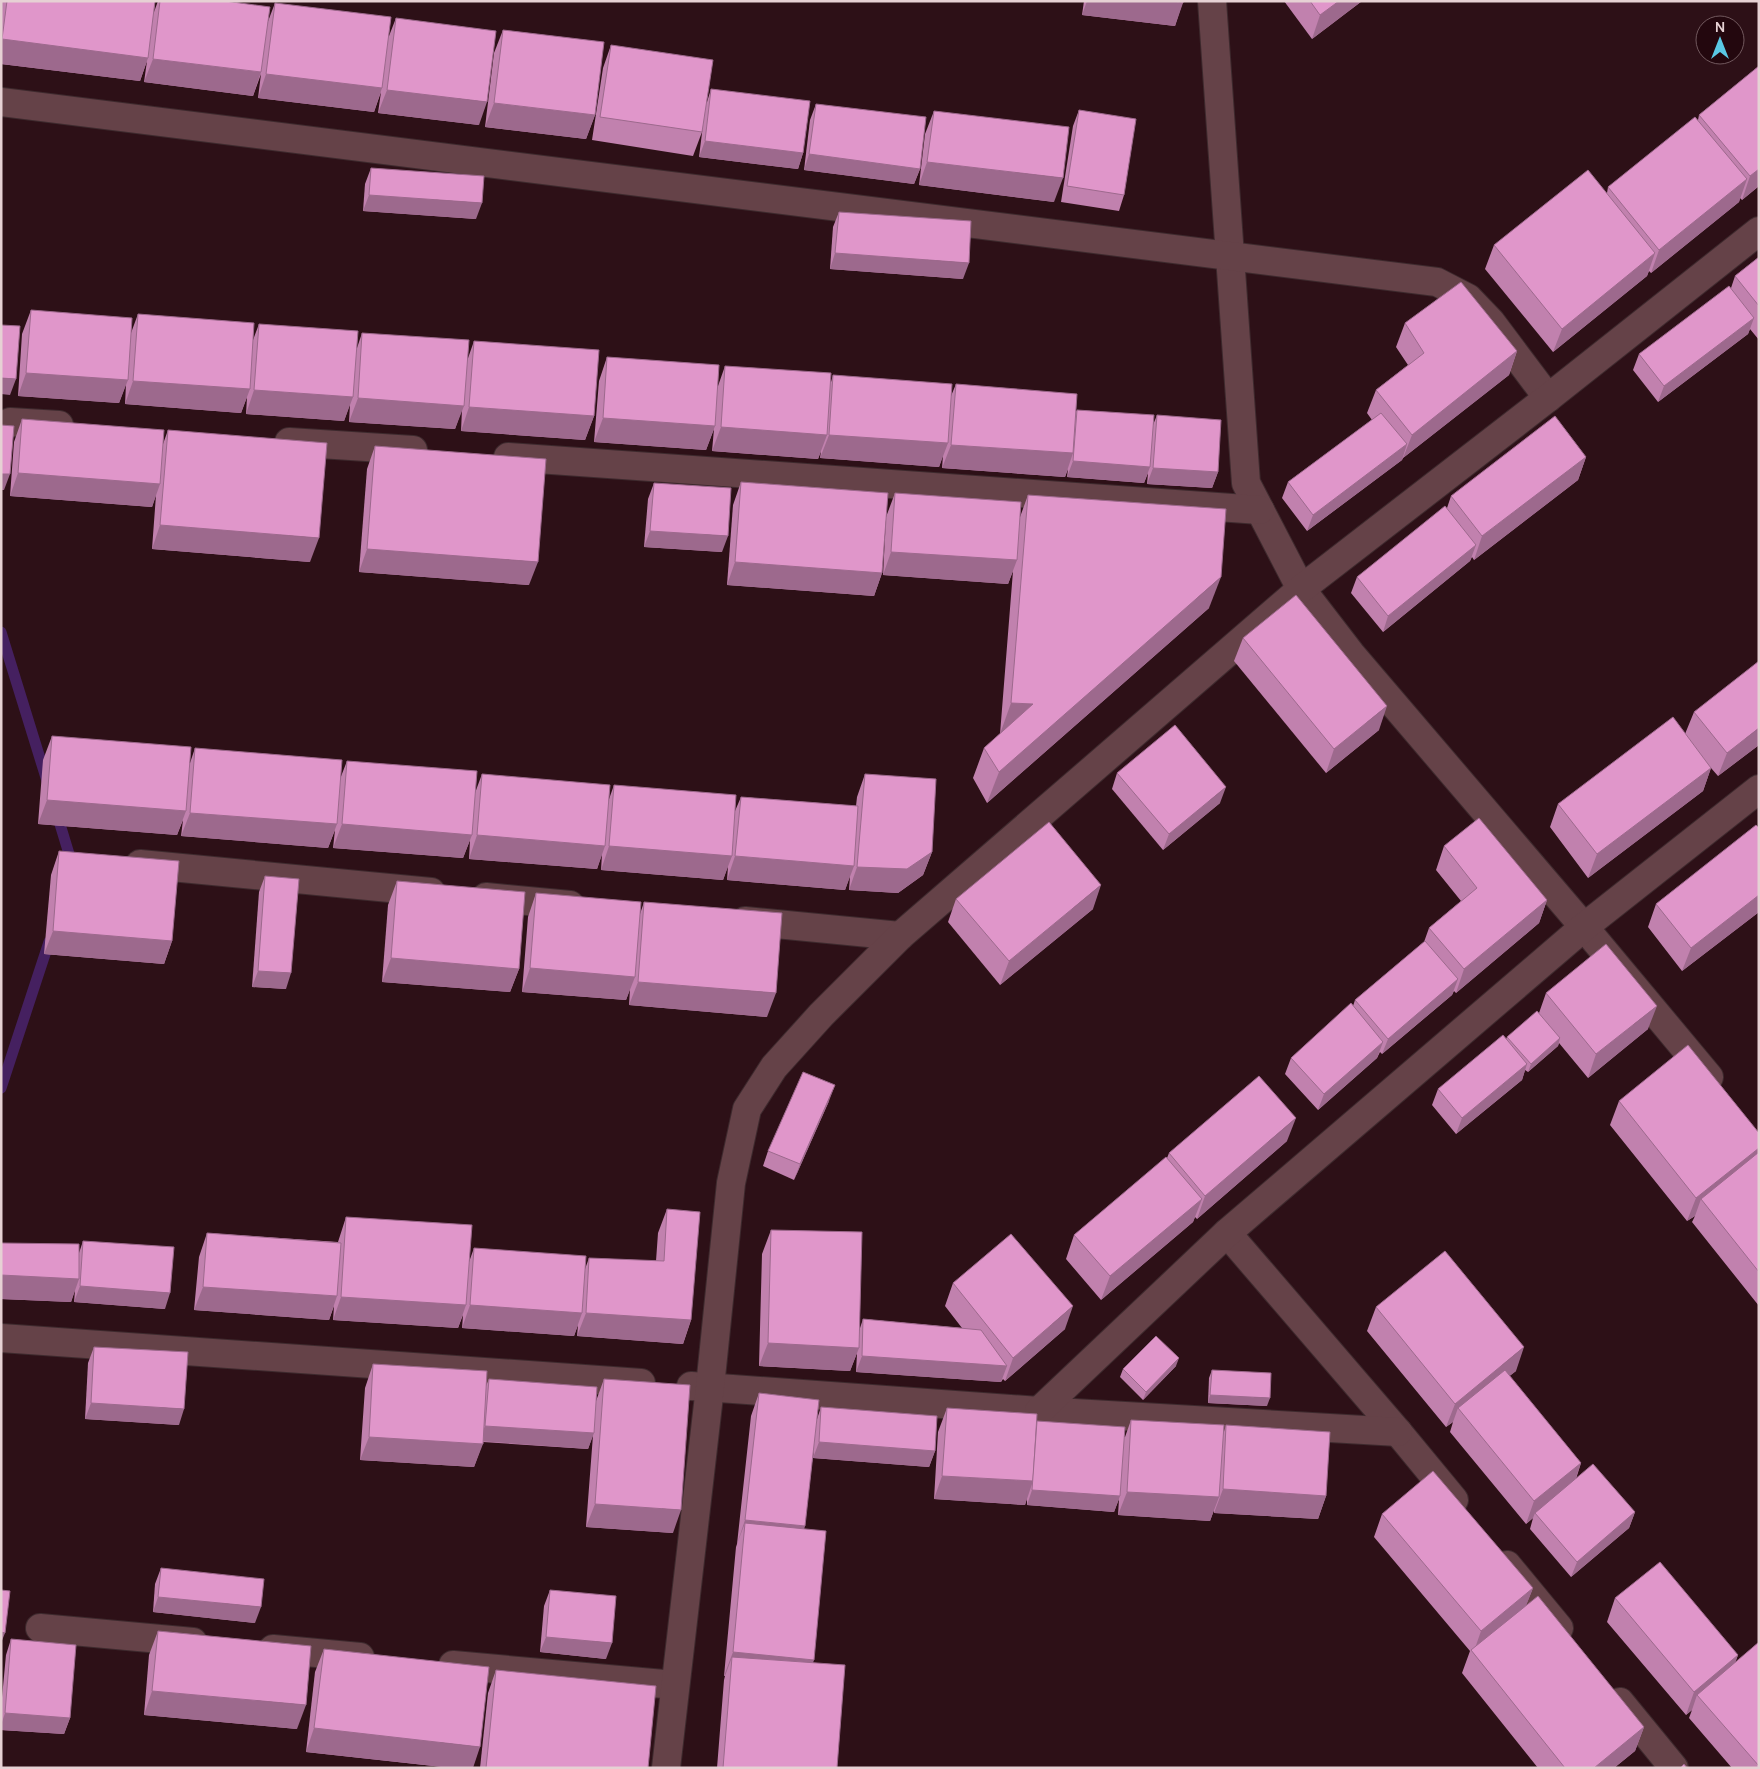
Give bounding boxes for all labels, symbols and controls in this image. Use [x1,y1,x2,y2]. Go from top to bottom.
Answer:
north arrow [1695,15,1745,65]
text: N [1715,17,1725,36]

